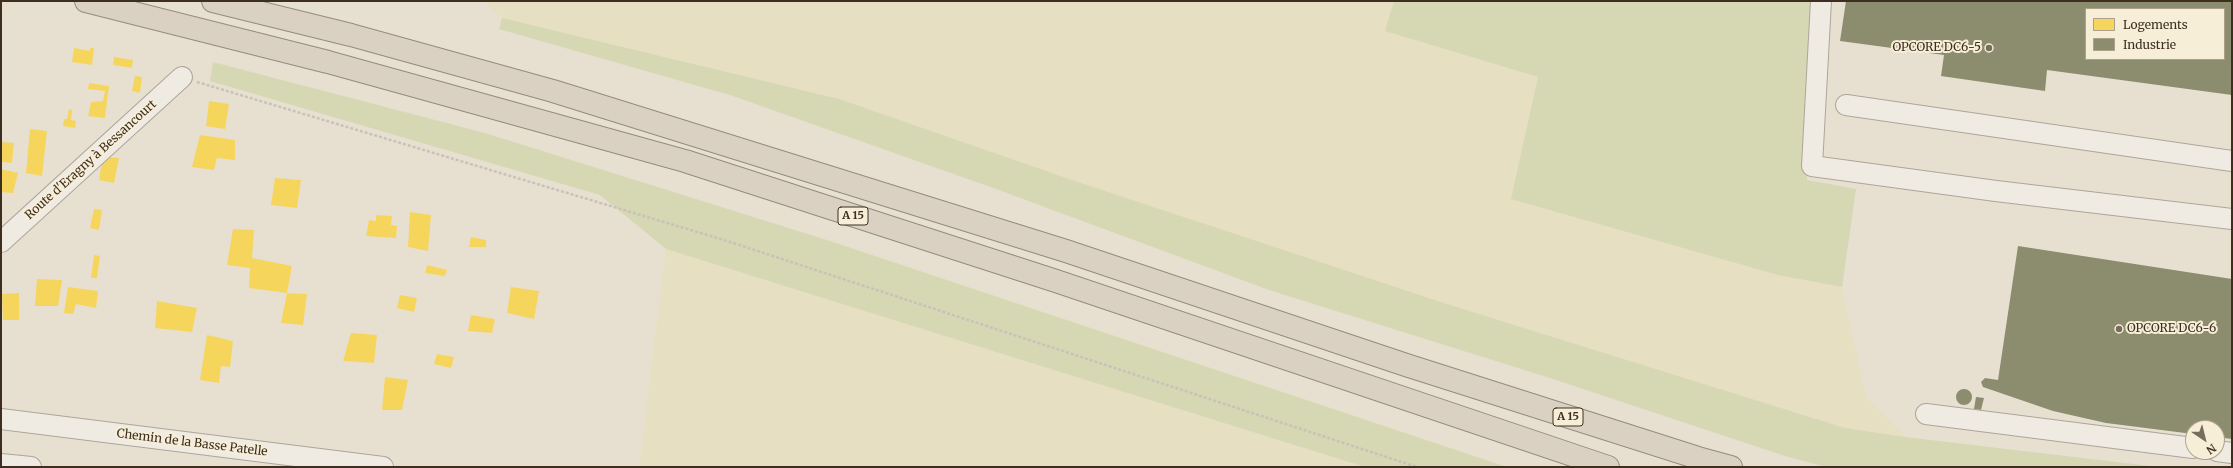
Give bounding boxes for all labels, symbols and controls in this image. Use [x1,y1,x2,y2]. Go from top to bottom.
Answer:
legend [2085,8,2225,60]
text: Logements [2123,17,2188,32]
text: Industrie [2123,37,2176,52]
place label: OPCORE DC6-5 [1892,41,1981,55]
marker: OPCORE DC6-5 [1984,43,1994,53]
street label: Route d'Eragny à Bessancourt [22,97,160,223]
road number: A 15 [838,207,868,225]
place label: OPCORE DC6-6 [2127,322,2216,336]
marker: OPCORE DC6-6 [2114,324,2124,334]
road number: A 15 [1553,408,1583,426]
north arrow [2185,420,2225,460]
street label: Chemin de la Basse Patelle [116,427,268,459]
text: N [2204,441,2219,457]

